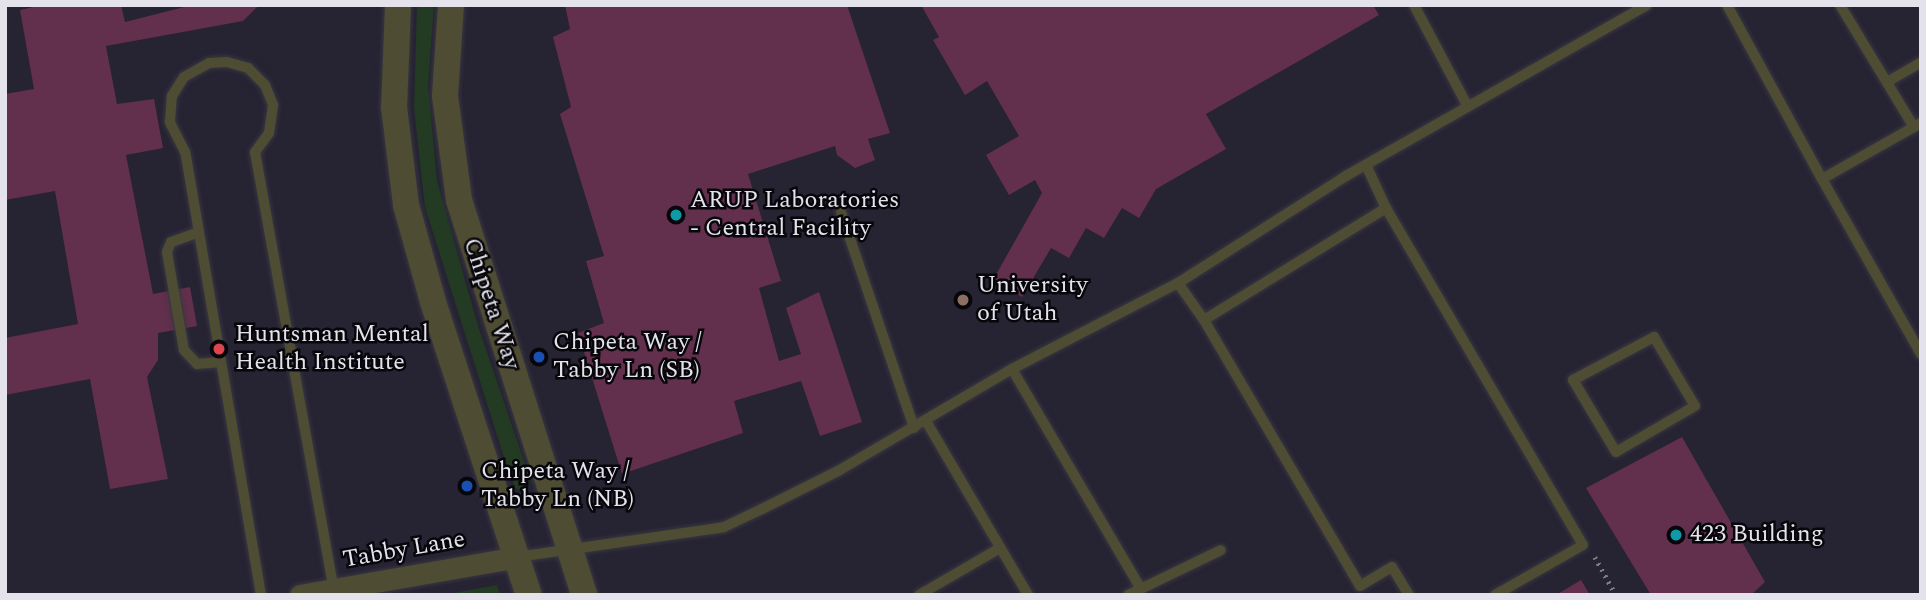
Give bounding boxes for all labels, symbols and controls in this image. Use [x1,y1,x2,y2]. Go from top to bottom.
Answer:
place label: ARUP Laboratories - Central Facility [690,187,899,243]
marker: ARUP Laboratories - Central Facility [668,207,684,223]
street label: Chipeta Way [456,235,526,373]
place label: University of Utah [977,272,1088,328]
marker: University of Utah [955,292,971,308]
place label: Huntsman Mental Health Institute [235,321,429,377]
place label: Chipeta Way / Tabby Ln (SB) [553,329,702,385]
marker: Huntsman Mental Health Institute [209,339,229,359]
marker: Chipeta Way / Tabby Ln (SB) [531,349,547,365]
place label: Chipeta Way / Tabby Ln (NB) [481,458,634,514]
marker: Chipeta Way / Tabby Ln (NB) [459,478,475,494]
place label: 423 Building [1690,521,1824,549]
street label: Tabby Lane [341,525,467,575]
marker: 423 Building [1668,527,1684,543]

